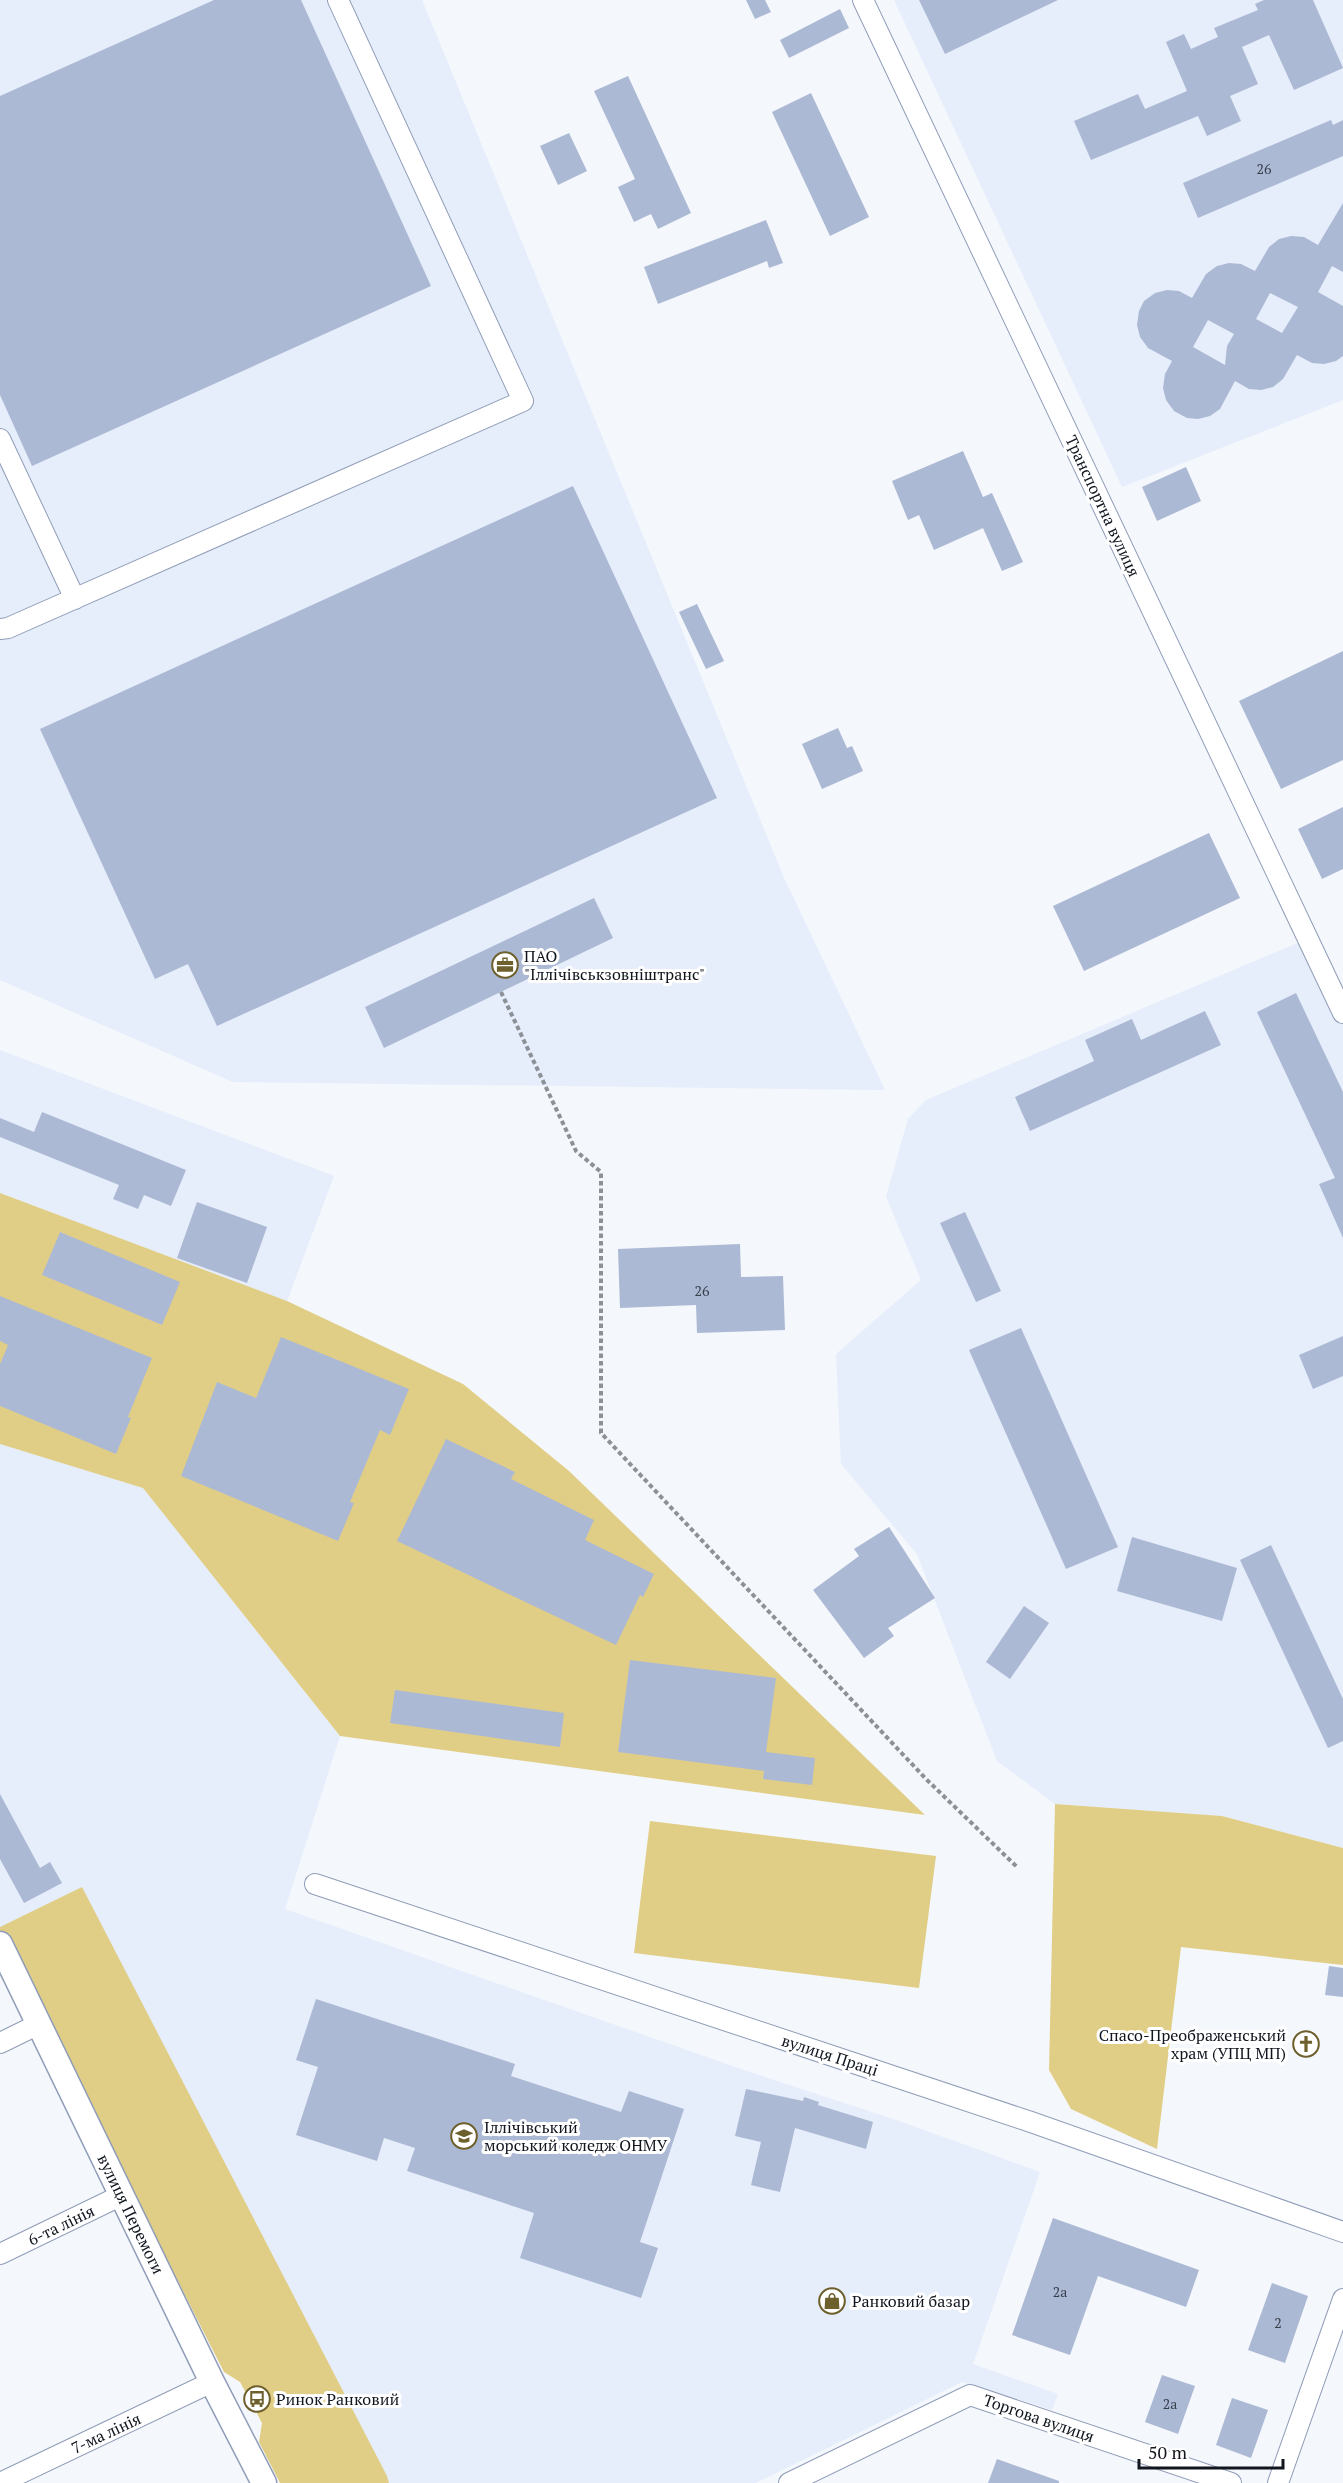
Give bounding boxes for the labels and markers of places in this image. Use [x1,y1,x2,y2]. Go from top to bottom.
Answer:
place label: ПАО "Іллічівськзовніштранс" [524,945,705,985]
office icon: ПАО "Іллічівськзовніштранс" [490,950,520,980]
place label: Спасо-Преображенський храм (УПЦ МП) [1099,2024,1286,2064]
church icon: Спасо-Преображенський храм (УПЦ МП) [1291,2029,1321,2059]
place label: Іллічівський морський коледж ОНМУ [484,2116,668,2156]
school or university icon: Іллічівський морський коледж ОНМУ [449,2121,479,2151]
shop icon: Ранковий базар [817,2286,847,2316]
place label: Ранковий базар [852,2290,970,2312]
bus stop icon: Ринок Ранковий [242,2384,272,2414]
place label: Ринок Ранковий [276,2388,399,2410]

